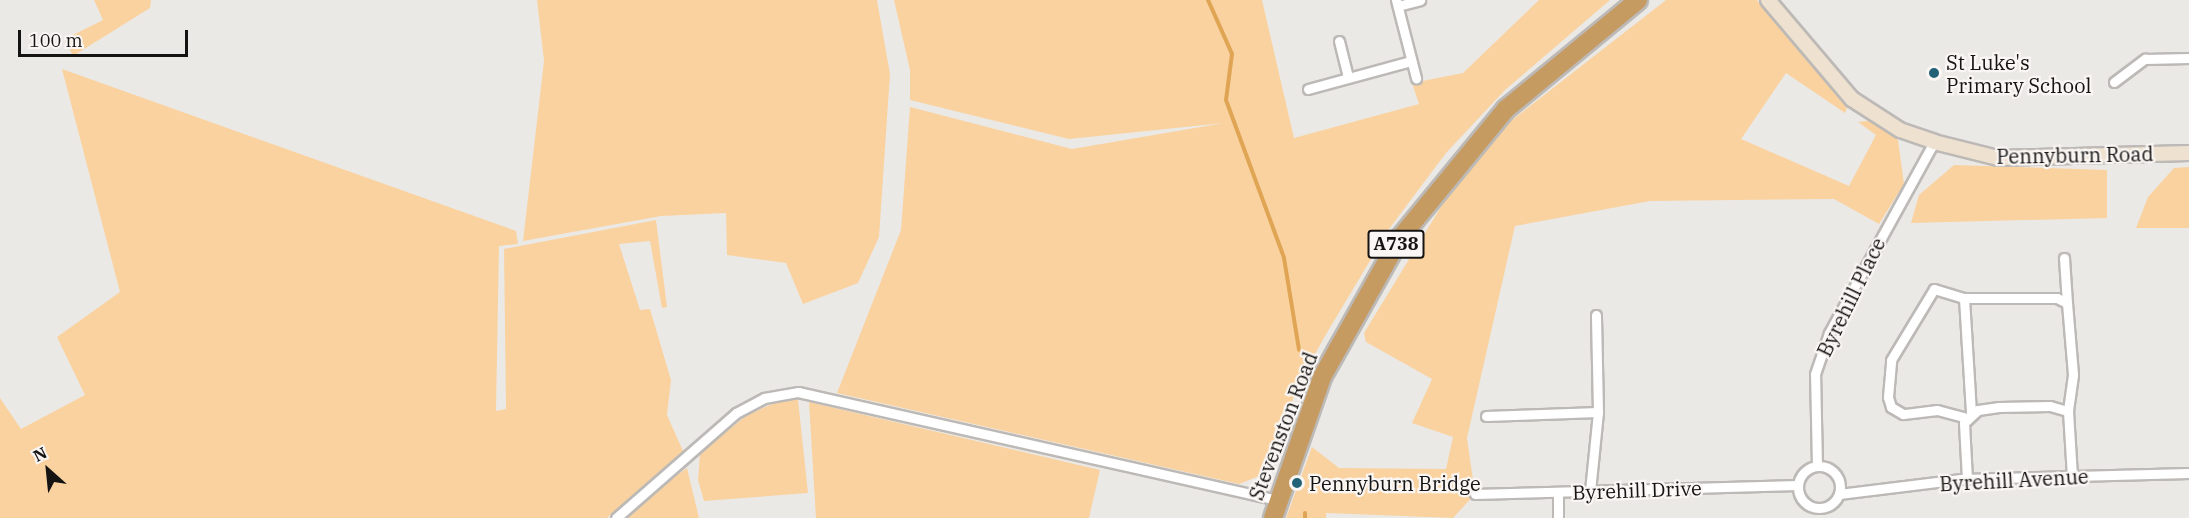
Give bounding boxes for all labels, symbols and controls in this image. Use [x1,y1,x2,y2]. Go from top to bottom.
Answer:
scale bar [21,18,190,56]
text: 100 m [29,29,83,52]
place label: St Luke's Primary School [1946,50,2092,97]
marker: St Luke's Primary School [1927,66,1941,80]
street label: Pennyburn Road [1996,142,2154,168]
road number: A738 [1368,229,1424,259]
street label: Byrehill Place [1812,234,1890,360]
street label: Stevenston Road [1244,349,1322,503]
north arrow [18,440,78,500]
text: N [30,442,50,466]
street label: Byrehill Avenue [1939,464,2089,496]
place label: Pennyburn Bridge [1309,471,1481,495]
marker: Pennyburn Bridge [1290,476,1304,490]
street label: Byrehill Drive [1572,476,1702,504]

